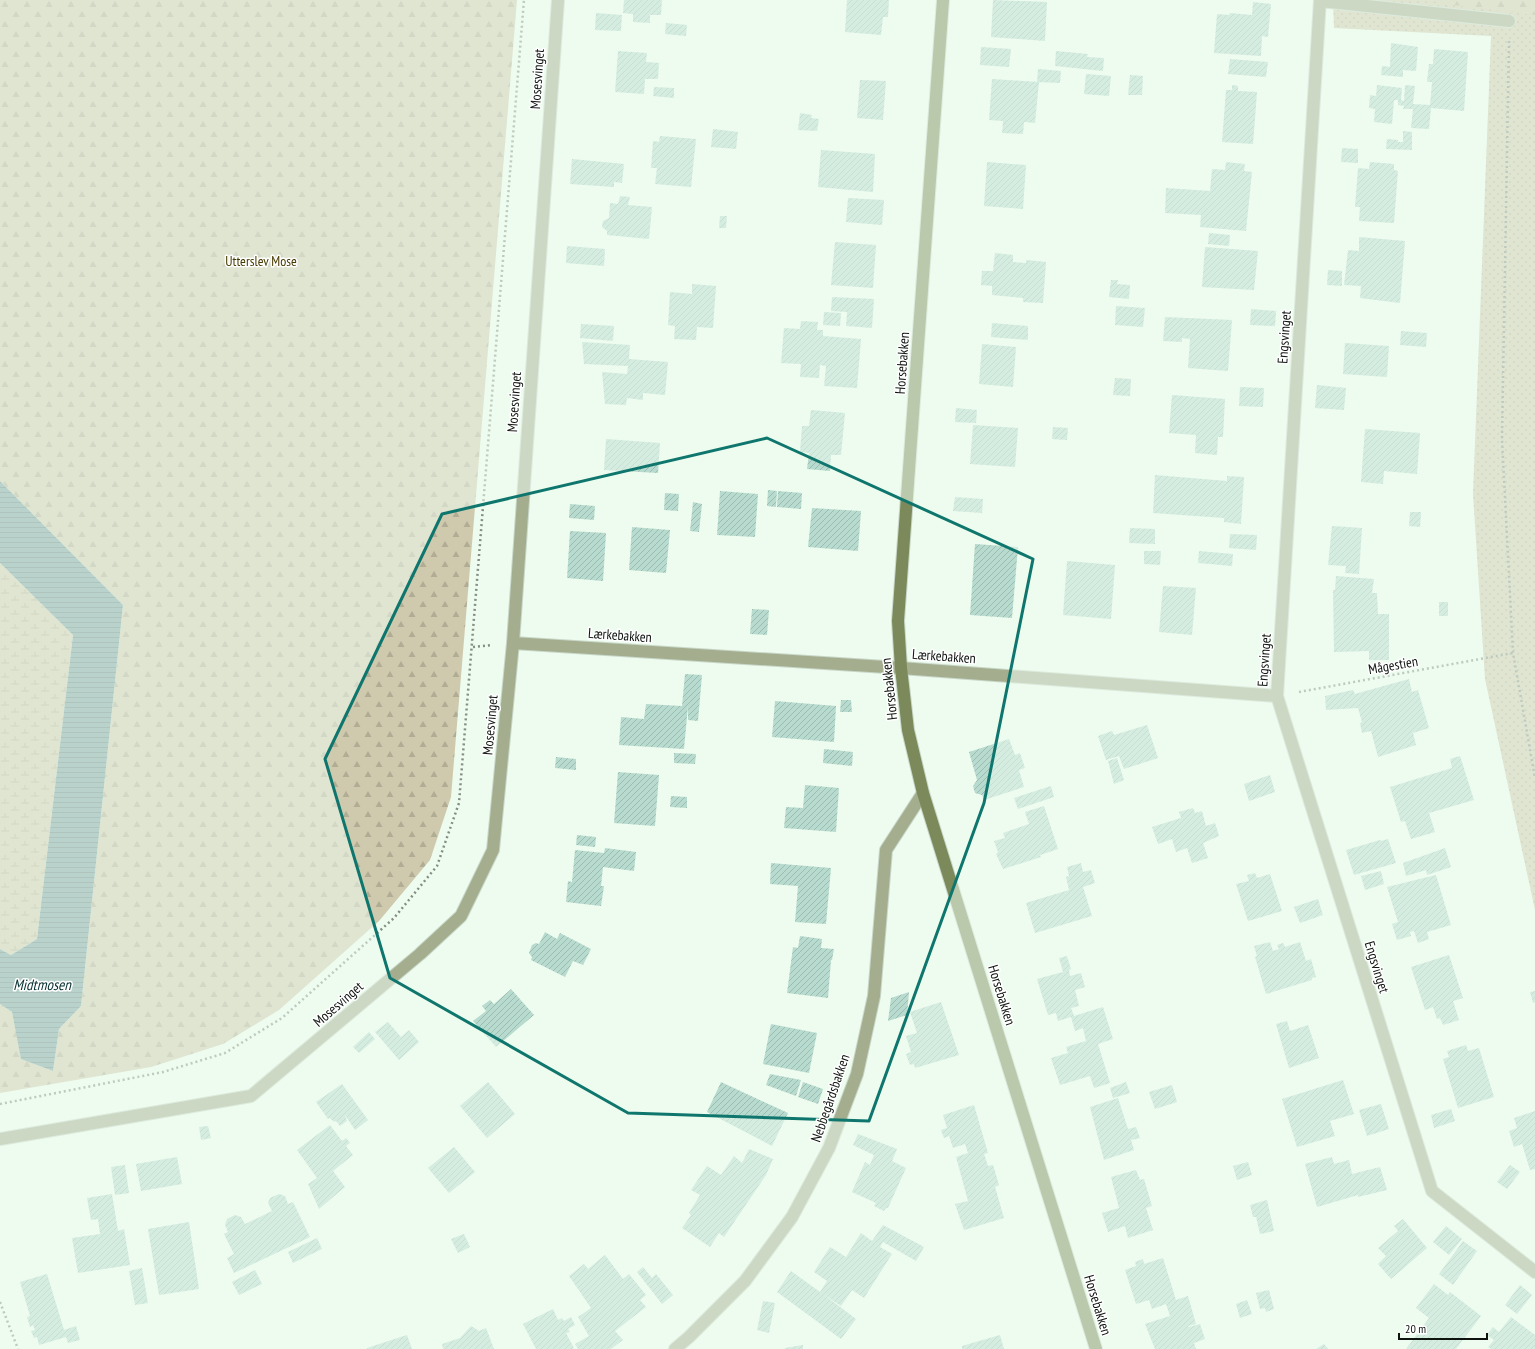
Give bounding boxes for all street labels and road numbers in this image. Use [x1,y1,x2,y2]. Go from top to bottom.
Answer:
street label: Mosesvinget [526,48,548,110]
street label: Engsvinget [1273,310,1295,364]
street label: Horsebakken [891,331,913,395]
street label: Mosesvinget [503,371,525,433]
street label: Lærkebakken [588,624,652,646]
street label: Engsvinget [1253,633,1275,687]
street label: Lærkebakken [912,645,976,667]
street label: Mågestien [1367,652,1419,678]
street label: Horsebakken [877,657,901,721]
street label: Mosesvinget [478,694,502,756]
street label: Engsvinget [1361,939,1393,995]
street label: Horsebakken [984,963,1020,1027]
street label: Mosesvinget [309,977,367,1031]
street label: Nebbegårdsbakken [807,1052,853,1144]
street label: Horsebakken [1080,1273,1116,1337]

